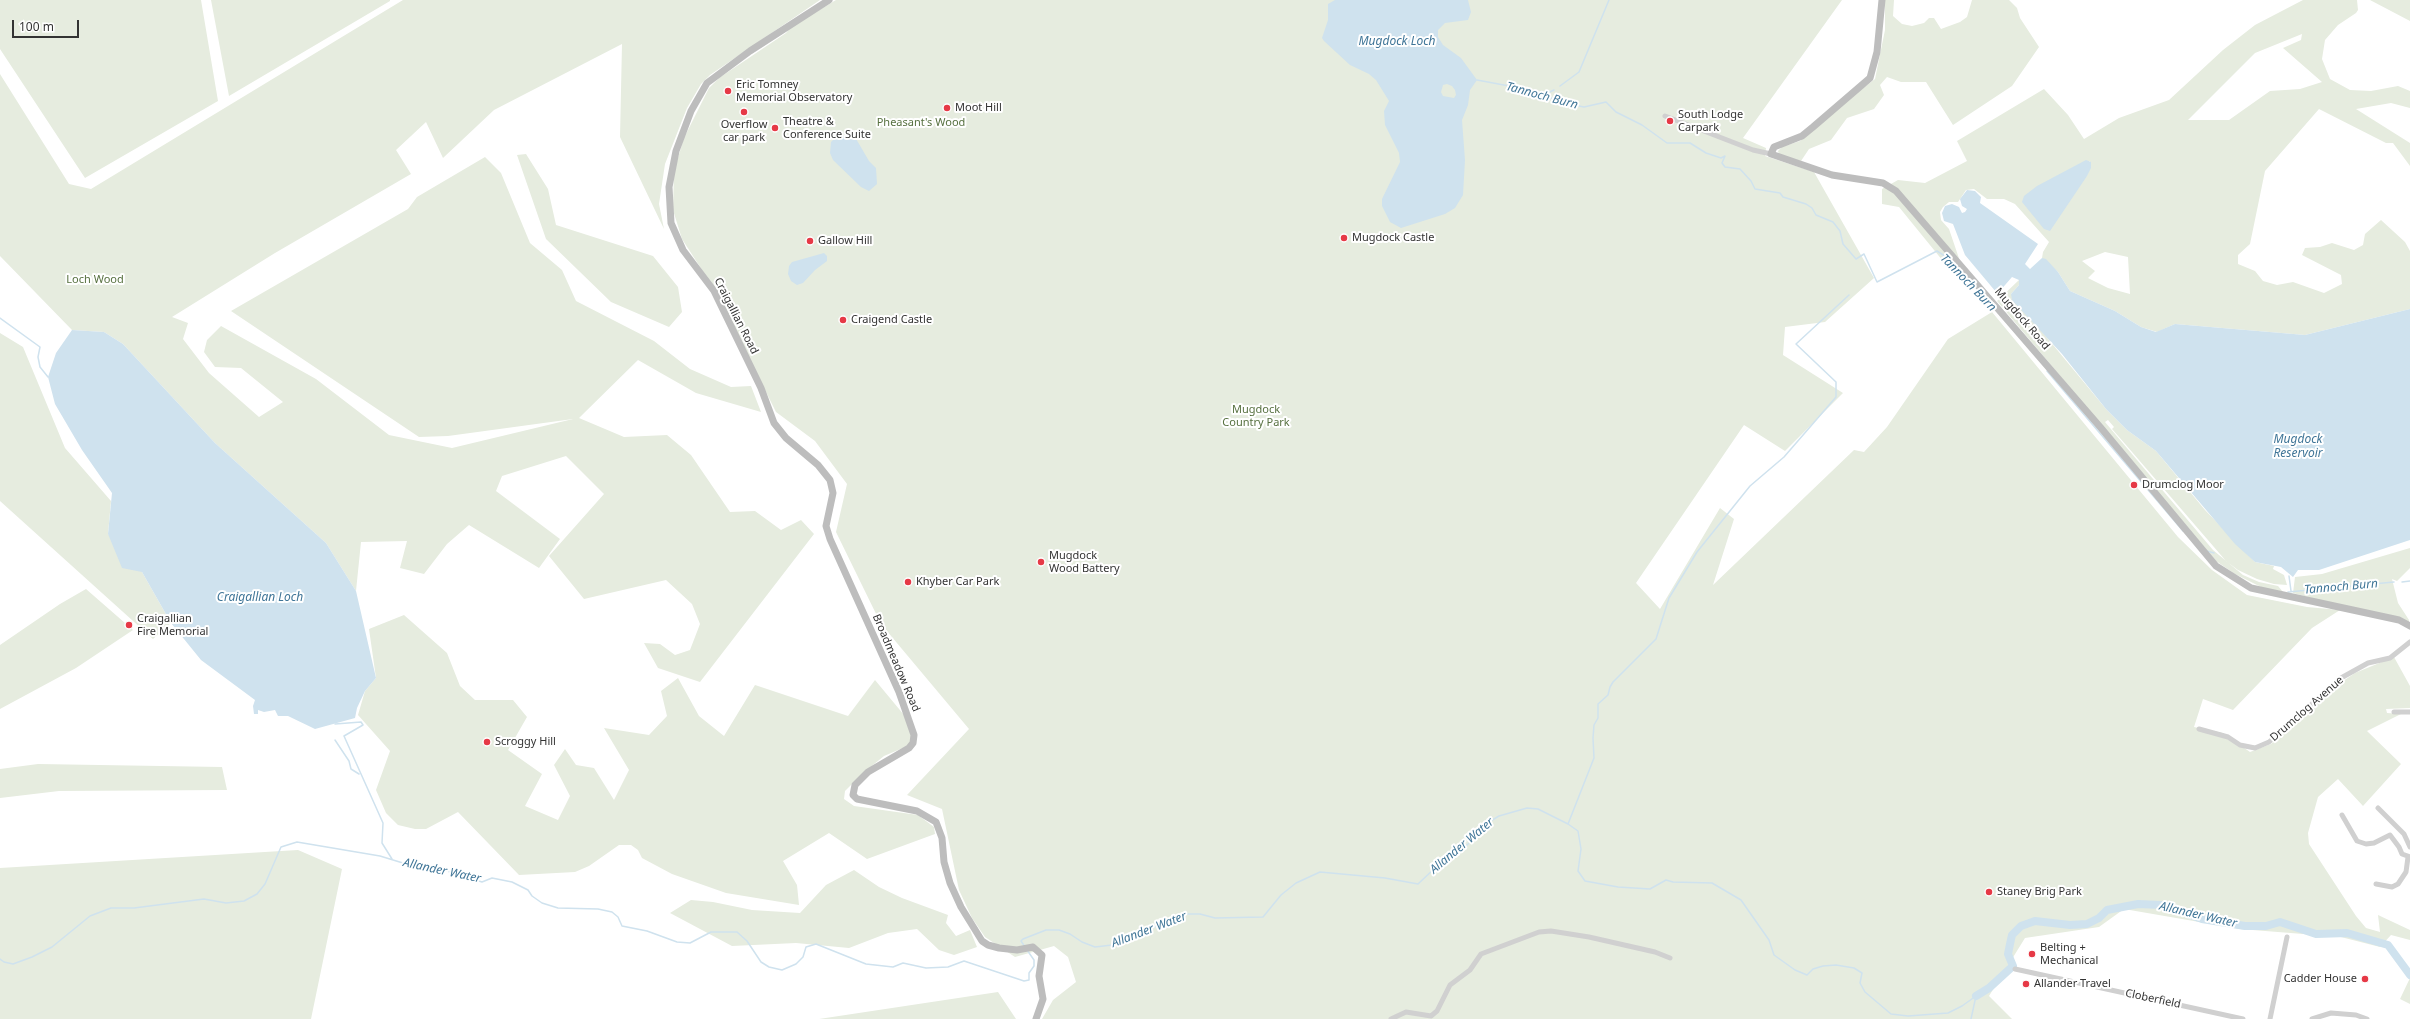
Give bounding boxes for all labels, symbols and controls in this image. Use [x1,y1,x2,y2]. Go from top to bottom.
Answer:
scale bar [14,12,81,38]
text: 100 m [19,18,54,35]
water label: Mugdock Loch [1358,35,1436,49]
place label: Eric Tomney Memorial Observatory [736,78,852,104]
water label: Tannoch Burn [1504,79,1580,113]
marker: Eric Tomney Memorial Observatory [723,86,733,96]
place label: Moot Hill [955,101,1002,115]
marker: Moot Hill [942,103,952,113]
marker: Overflow car park [739,107,749,117]
place label: South Lodge Carpark [1678,108,1743,134]
place label: Theatre & Conference Suite [783,115,871,141]
park label: Pheasant's Wood [877,116,965,130]
marker: South Lodge Carpark [1665,116,1675,126]
place label: Overflow car park [721,118,767,144]
marker: Theatre & Conference Suite [770,123,780,133]
place label: Mugdock Castle [1352,231,1434,245]
marker: Mugdock Castle [1339,233,1349,243]
place label: Gallow Hill [818,234,872,248]
marker: Gallow Hill [805,236,815,246]
water label: Tannoch Burn [1937,251,1999,315]
park label: Loch Wood [66,273,124,287]
street label: Craigallian Road [711,276,761,356]
street label: Mugdock Road [1992,285,2052,353]
place label: Craigend Castle [851,313,932,327]
marker: Craigend Castle [838,315,848,325]
park label: Mugdock Country Park [1222,403,1290,429]
water label: Mugdock Reservoir [2273,433,2323,461]
place label: Drumclog Moor [2142,478,2224,492]
marker: Drumclog Moor [2129,480,2139,490]
place label: Mugdock Wood Battery [1049,549,1120,575]
marker: Mugdock Wood Battery [1036,557,1046,567]
place label: Khyber Car Park [916,575,999,589]
marker: Khyber Car Park [903,577,913,587]
water label: Tannoch Burn [2304,577,2378,597]
water label: Craigallian Loch [217,591,303,605]
place label: Craigallian Fire Memorial [137,612,208,638]
street label: Broadmeadow Road [869,612,923,714]
marker: Craigallian Fire Memorial [124,620,134,630]
street label: Drumclog Avenue [2268,674,2346,744]
place label: Scroggy Hill [495,735,556,749]
marker: Scroggy Hill [482,737,492,747]
water label: Allander Water [1427,815,1497,877]
water label: Allander Water [402,856,482,886]
place label: Staney Brig Park [1997,885,2082,899]
marker: Staney Brig Park [1984,887,1994,897]
water label: Allander Water [2158,899,2238,931]
water label: Allander Water [1109,909,1189,951]
place label: Belting + Mechanical [2040,941,2098,967]
marker: Belting + Mechanical [2027,949,2037,959]
place label: Cadder House [2284,972,2357,986]
marker: Cadder House [2360,974,2370,984]
place label: Allander Travel [2034,977,2111,991]
marker: Allander Travel [2021,979,2031,989]
street label: Cloberfield [2124,987,2182,1011]

